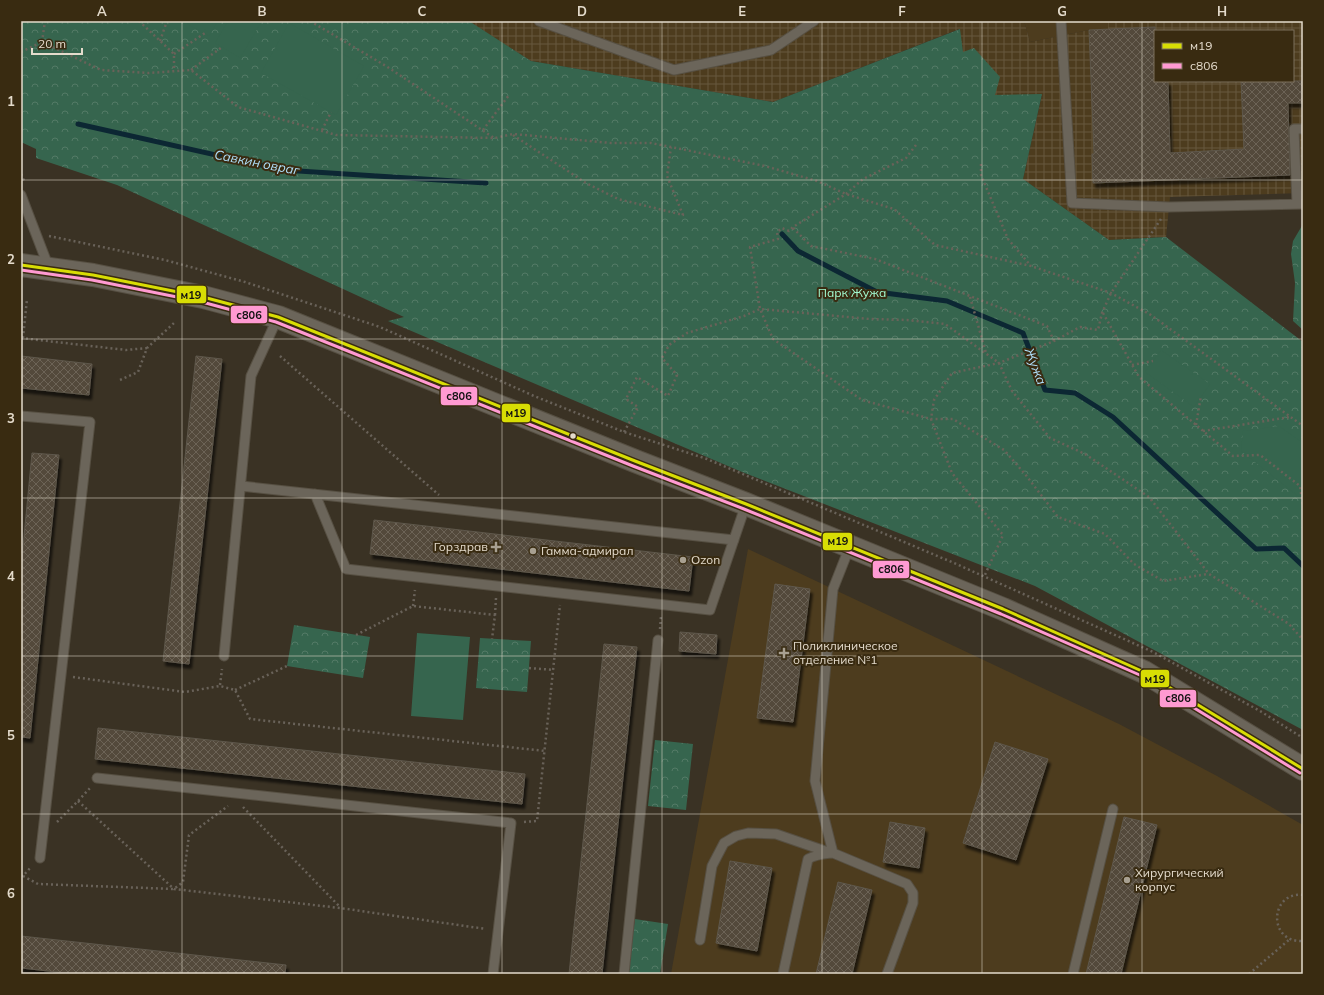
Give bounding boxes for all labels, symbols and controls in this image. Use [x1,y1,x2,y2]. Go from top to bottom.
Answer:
text: A [97,3,107,19]
text: B [258,3,267,19]
text: C [418,3,427,19]
text: D [577,3,587,19]
text: E [738,3,746,19]
text: F [898,3,906,19]
text: G [1057,3,1067,19]
text: H [1217,3,1227,19]
scale bar [32,30,82,56]
legend [1154,30,1294,82]
text: 20 m [38,36,66,51]
text: м19 [1190,38,1212,53]
text: с806 [1190,58,1218,73]
text: 1 [7,93,15,109]
water label: Савкин овраг [213,146,302,178]
text: 2 [7,251,15,267]
line badge: м19 [176,285,207,304]
park label: Парк Жужа [818,285,886,300]
text: м19 [181,288,202,302]
line badge: с806 [230,305,268,324]
text: с806 [236,308,262,322]
water label: Жужа [1021,344,1050,387]
line badge: с806 [440,386,478,406]
text: с806 [446,389,472,403]
line badge: м19 [501,403,531,423]
text: м19 [506,406,527,420]
text: 3 [7,410,15,426]
unlabelled marker [568,431,578,441]
line badge: м19 [822,532,853,551]
text: м19 [828,534,849,548]
place label: Горздрав [434,539,488,554]
marker: Горздрав [491,542,501,552]
place label: Гамма-адмирал [541,543,634,558]
marker: Гамма-адмирал [528,546,538,556]
place label: Ozon [691,552,720,567]
marker: Ozon [678,555,688,565]
line badge: с806 [872,560,910,579]
text: с806 [878,562,904,576]
text: 4 [7,568,15,584]
place label: Поликлиническое отделение №1 [793,638,898,667]
marker: Поликлиническое отделение №1 [778,647,790,659]
line badge: м19 [1140,669,1170,688]
text: м19 [1145,672,1166,686]
line badge: с806 [1159,689,1197,708]
text: с806 [1165,691,1191,705]
text: 5 [7,727,15,743]
place label: Хирургический корпус [1135,865,1224,894]
marker: Хирургический корпус [1122,875,1132,885]
text: 6 [7,885,15,901]

